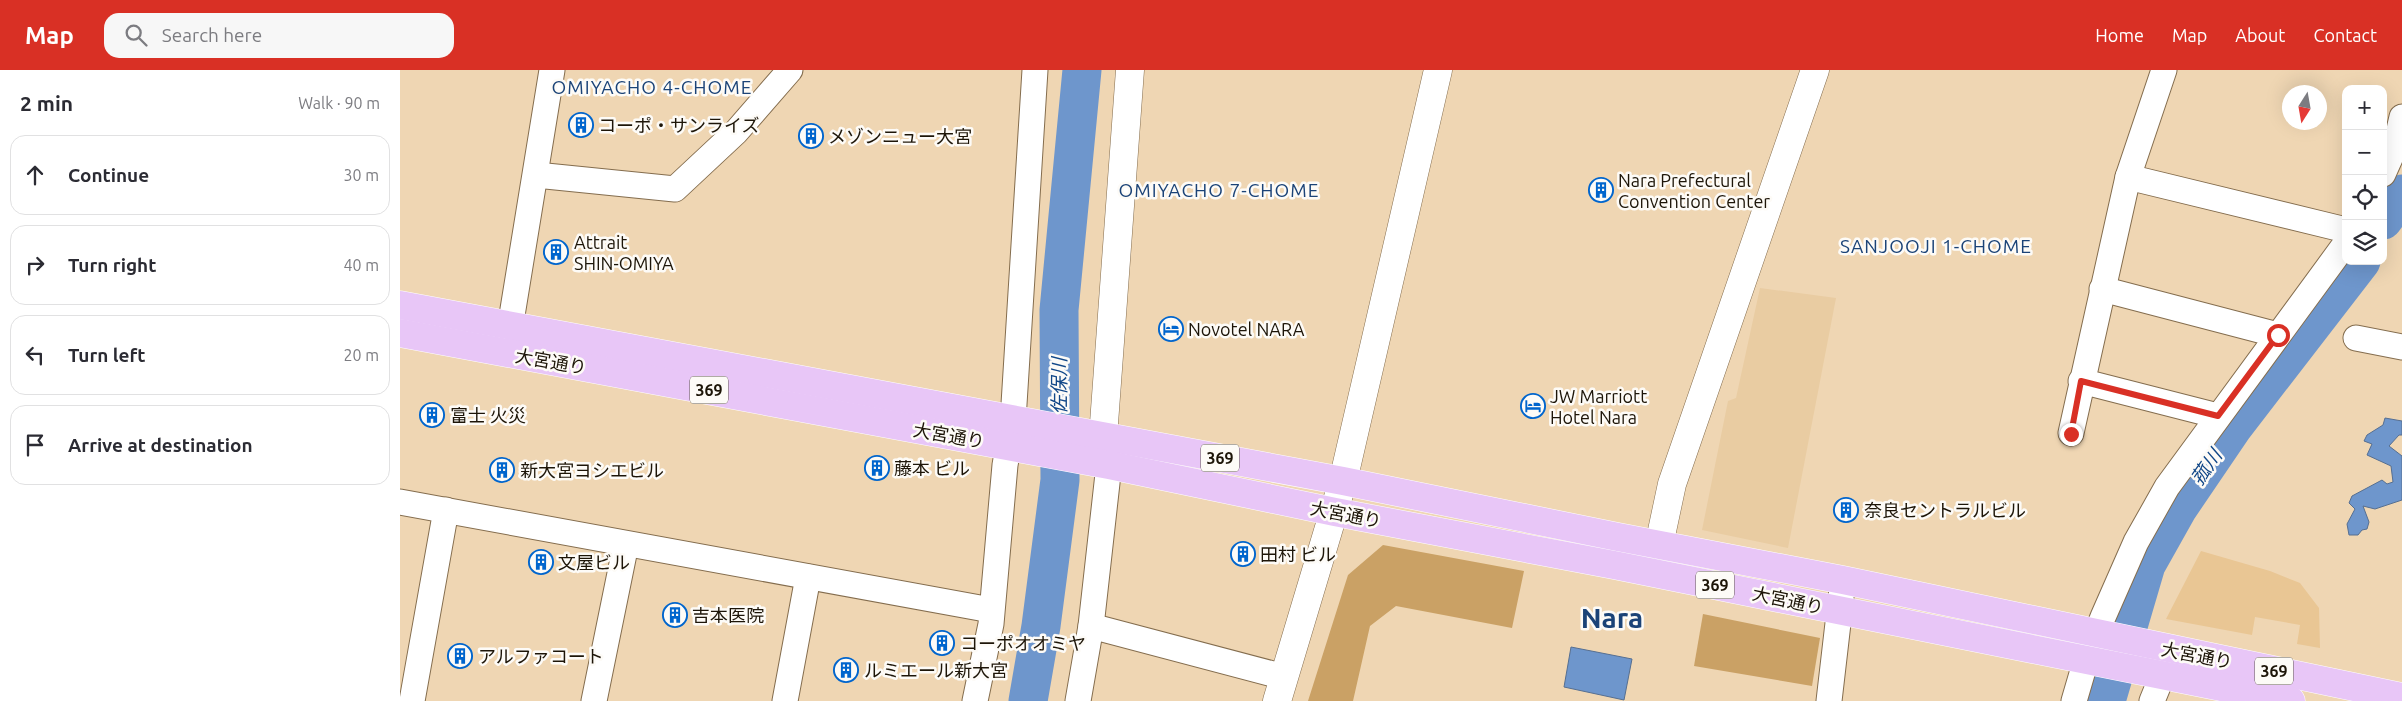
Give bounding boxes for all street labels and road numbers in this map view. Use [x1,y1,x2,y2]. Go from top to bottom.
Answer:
street label: 大宮通り [514,345,588,377]
road number: 369 [690,376,728,404]
street label: 大宮通り [912,419,986,451]
road number: 369 [1201,444,1239,472]
street label: 大宮通り [1309,497,1383,531]
road number: 369 [1696,572,1734,598]
street label: 大宮通り [1751,583,1825,617]
street label: 大宮通り [2160,638,2234,672]
road number: 369 [2255,658,2293,684]

